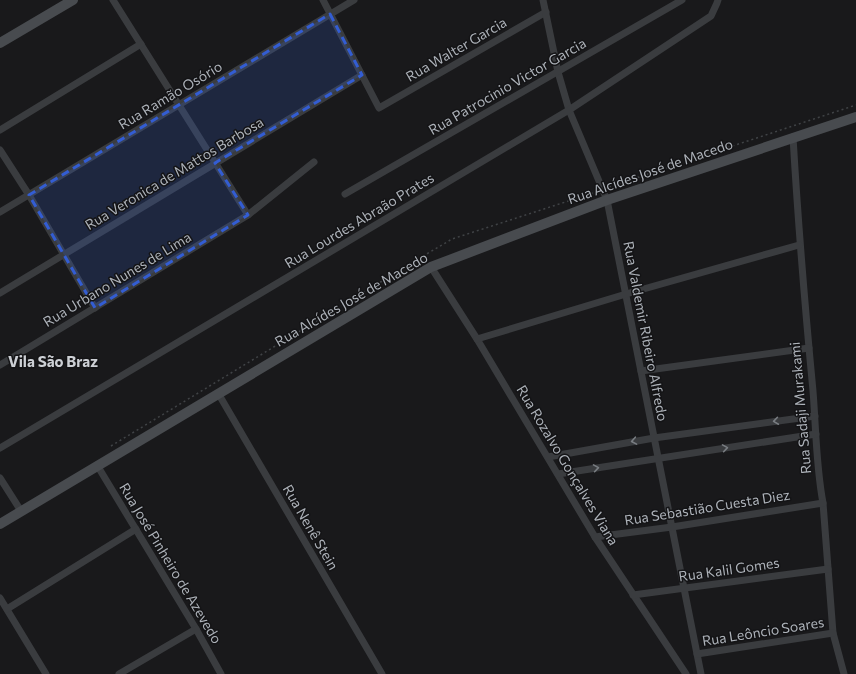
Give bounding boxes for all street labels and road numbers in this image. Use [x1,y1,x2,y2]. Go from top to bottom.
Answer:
street label: Rua Walter Garcia [403,13,509,85]
street label: Rua Patrocinio Victor Garcia [425,34,589,138]
street label: Rua Ramão Osório [115,57,225,133]
street label: Rua Veronica de Mattos Barbosa [82,113,266,233]
street label: Rua Alcídes José de Macedo [565,135,735,207]
street label: Rua Lourdes Abraão Prates [281,169,437,271]
street label: Rua Urbano Nunes de Lima [40,228,194,330]
street label: Rua Valdemir Ribeiro Alfredo [620,240,672,422]
street label: Rua Alcídes José de Macedo [272,248,430,350]
street label: Rua Sadaji Murakami [786,341,814,475]
street label: Rua Rozalvo Gonçalves Viana [513,382,623,548]
street label: Rua José Pinheiro de Azevedo [116,480,226,646]
street label: Rua Nenê Stein [280,481,342,573]
street label: Rua Sebastião Cuesta Diez [623,486,791,528]
street label: Rua Kalil Gomes [677,553,781,585]
street label: Rua Leôncio Soares [701,613,825,649]

